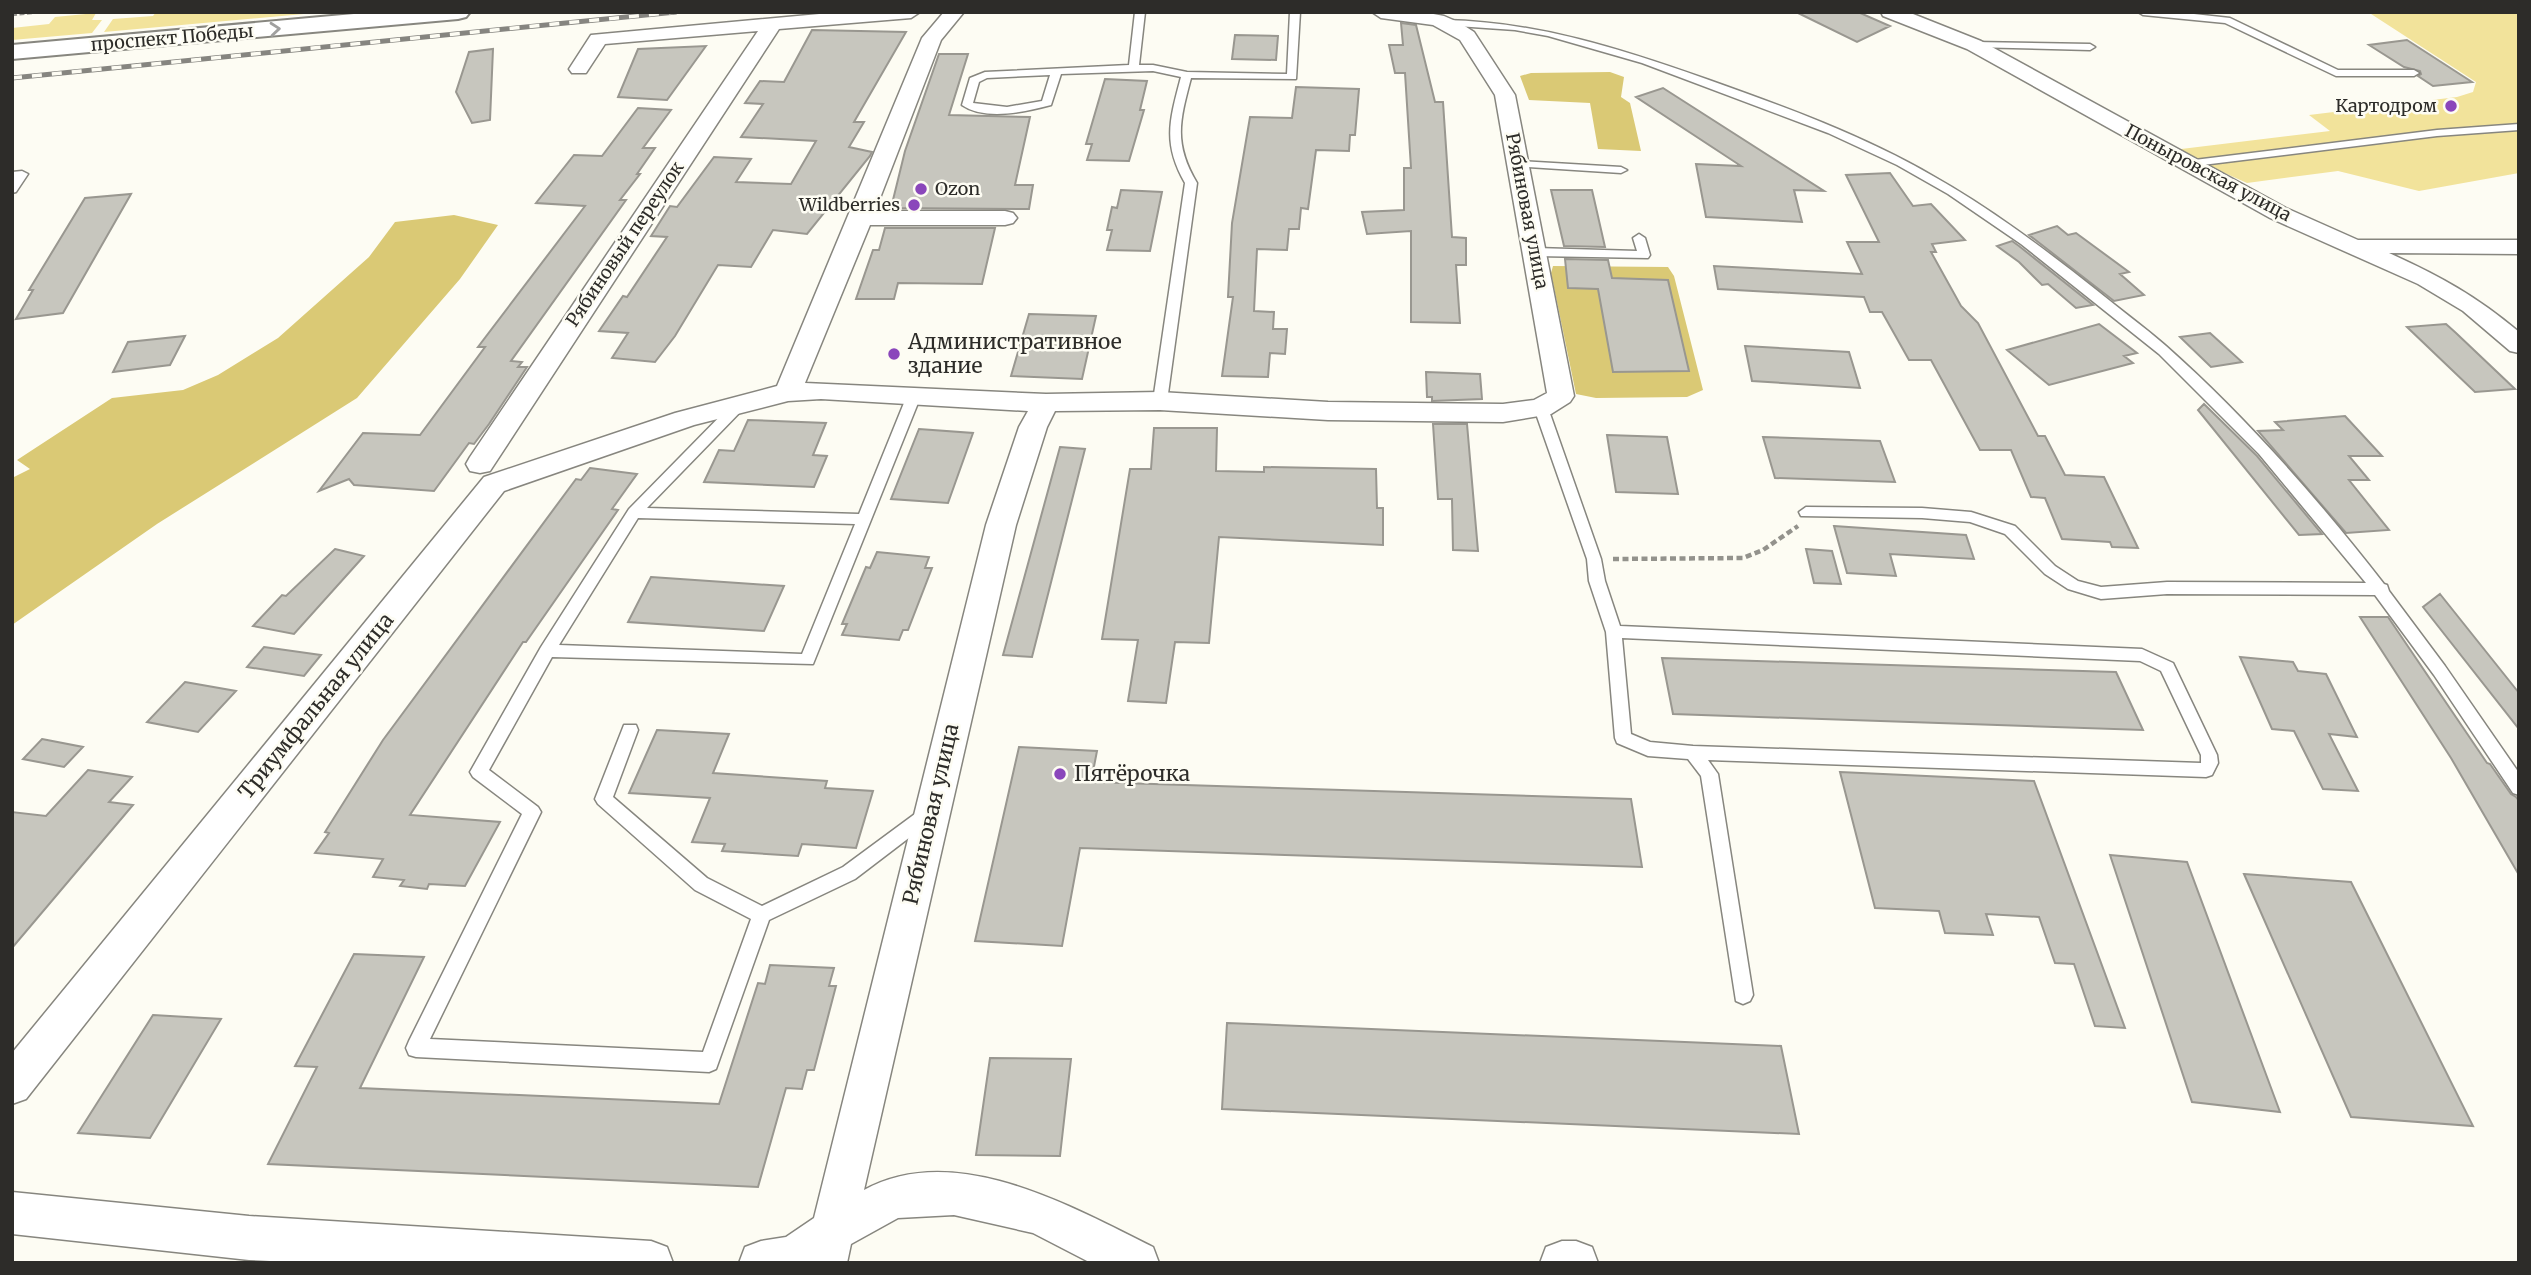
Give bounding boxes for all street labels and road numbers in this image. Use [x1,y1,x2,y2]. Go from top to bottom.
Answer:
street label: проспект Победы [90,19,254,56]
street label: Поныровская улица [2121,119,2296,226]
street label: Рябиновая улица [1501,131,1554,291]
street label: Рябиновый переулок [561,156,689,331]
street label: Триумфальная улица [232,607,399,804]
street label: Рябиновая улица [897,721,964,907]

